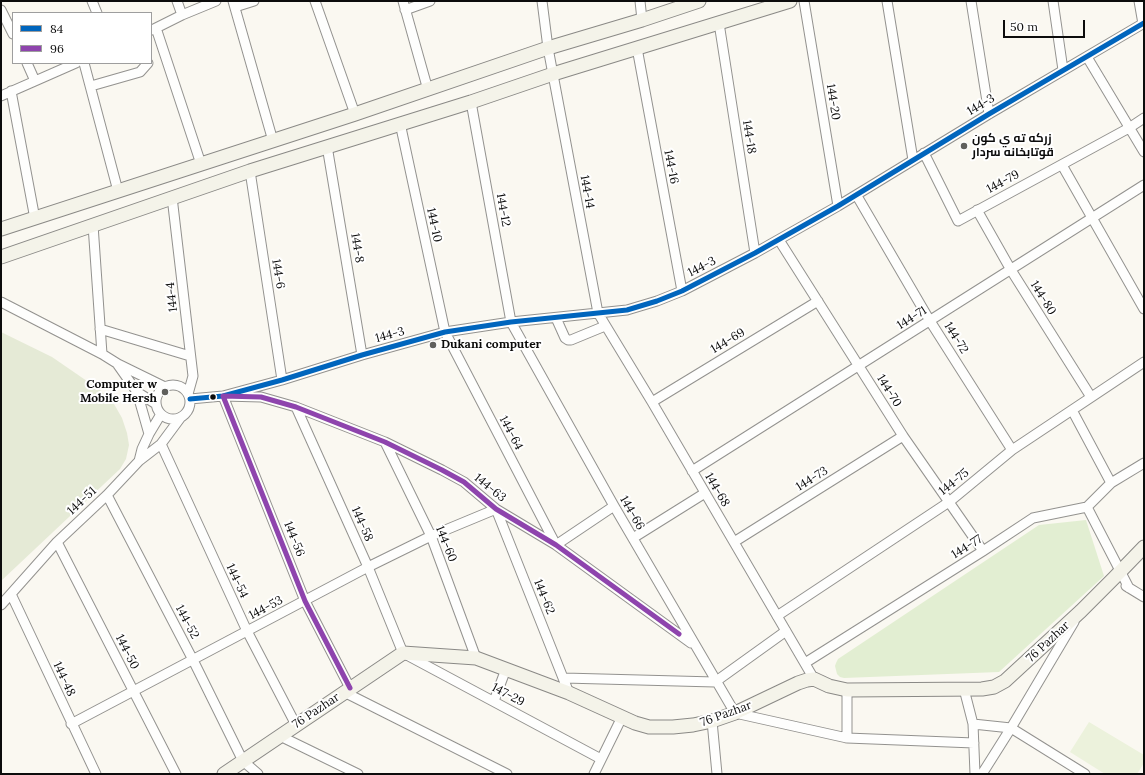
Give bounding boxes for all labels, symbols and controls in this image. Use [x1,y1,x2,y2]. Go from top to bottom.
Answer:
legend [12,12,152,64]
scale bar [1005,12,1087,38]
text: 50 m [1010,19,1038,34]
text: 84 [50,21,63,36]
text: 96 [50,41,64,56]
street label: 144-20 [823,83,843,121]
street label: 144-3 [965,91,997,119]
street label: 144-18 [739,119,759,155]
place label: زركه ته ي كون قوتابخانه سردار [972,132,1054,160]
marker: زركه ته ي كون قوتابخانه سردار [959,141,969,151]
street label: 144-16 [661,149,681,185]
street label: 144-79 [984,167,1022,197]
street label: 144-14 [577,174,597,210]
street label: 144-12 [493,192,513,228]
street label: 144-10 [423,207,445,243]
street label: 144-8 [348,232,366,264]
street label: 144-3 [686,254,718,280]
street label: 144-6 [269,258,287,290]
street label: 144-80 [1027,278,1059,318]
street label: 144-4 [163,281,181,313]
street label: 144-71 [894,303,930,333]
street label: 144-72 [941,320,971,356]
street label: 144-3 [374,324,406,346]
street label: 144-69 [708,325,748,357]
place label: Dukani computer [441,338,541,352]
marker: Dukani computer [428,340,438,350]
street label: 144-70 [873,372,905,410]
place label: Computer w Mobile Hersh [80,378,157,406]
marker: Computer w Mobile Hersh [160,387,170,397]
unlabelled marker [208,392,218,402]
street label: 144-64 [496,413,526,453]
street label: 144-73 [793,464,831,494]
street label: 144-75 [936,466,972,498]
street label: 144-68 [702,470,732,510]
street label: 144-63 [471,471,509,505]
street label: 144-51 [65,484,99,518]
street label: 144-66 [616,493,648,533]
street label: 144-58 [348,504,376,544]
street label: 144-56 [280,519,308,559]
street label: 144-60 [432,524,460,564]
street label: 144-77 [949,532,985,562]
street label: 144-54 [223,562,251,600]
street label: 144-62 [530,577,558,617]
street label: 144-53 [247,593,285,623]
street label: 144-52 [172,603,202,641]
street label: 76 Pazhar [1023,618,1073,666]
street label: 144-50 [112,632,142,672]
street label: 144-48 [50,659,78,699]
street label: 147-29 [489,680,527,710]
street label: 76 Pazhar [290,690,342,732]
street label: 76 Pazhar [698,698,754,730]

